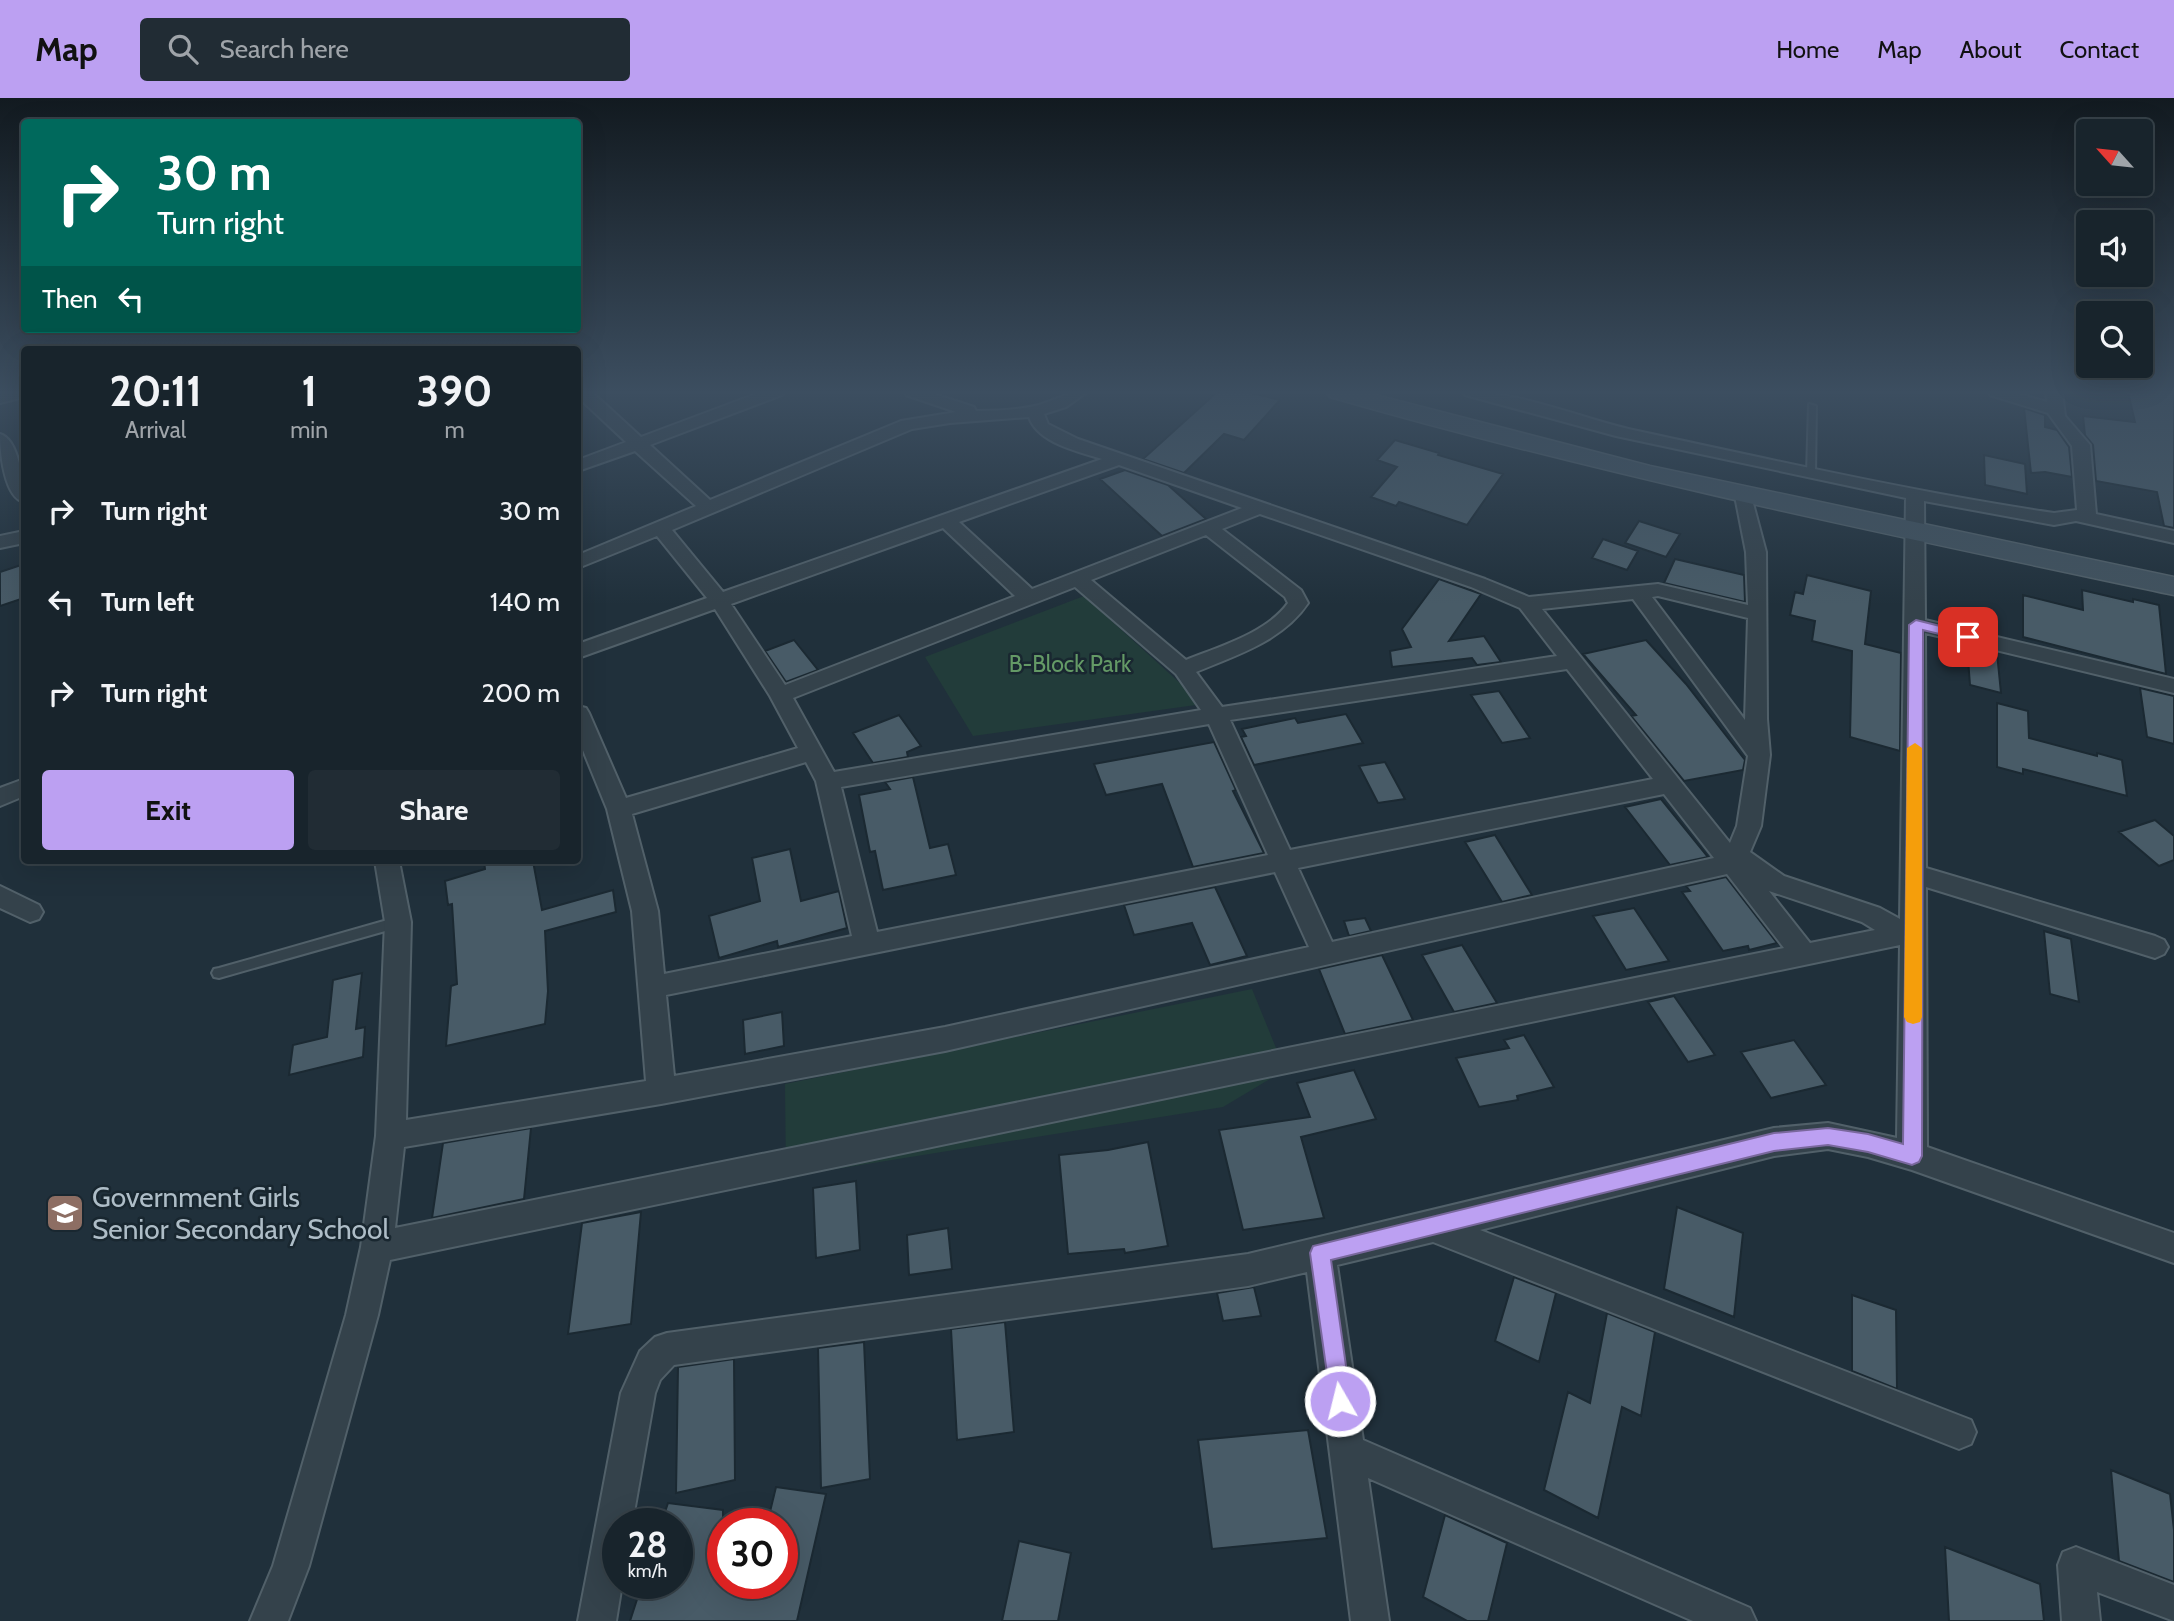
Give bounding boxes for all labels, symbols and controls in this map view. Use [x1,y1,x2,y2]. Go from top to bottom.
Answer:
search box [140,18,630,81]
text: Map [35,29,98,69]
icon: search [164,30,202,68]
text: Search here [220,33,349,65]
text: Home [1776,35,1839,64]
text: Map [1877,35,1922,64]
text: About [1960,35,2022,64]
text: Contact [2060,35,2139,64]
north arrow [2076,119,2152,196]
map controls [2076,119,2153,378]
text: 30 m [157,143,272,202]
icon: right [42,147,133,238]
text: Turn right [157,203,284,242]
button: sound [2076,210,2153,287]
icon: left [112,280,150,318]
text: Then [42,283,98,315]
button: search [2076,301,2153,378]
text: 20:11 [109,365,202,417]
text: 1 [301,365,317,417]
text: 390 [417,365,492,417]
text: Arrival [125,416,186,444]
text: min [290,416,328,444]
text: m [444,416,465,444]
icon: right [42,492,80,530]
text: Turn right [101,495,207,527]
text: 30 m [499,495,560,527]
icon: left [42,583,80,621]
text: Turn left [101,586,194,618]
text: 140 m [490,586,560,618]
pin [1938,607,1998,667]
icon: arrive [1949,618,1987,656]
park label: B-Block Park [1009,650,1132,678]
icon: right [42,674,80,712]
text: Turn right [101,677,207,709]
text: 200 m [481,677,560,709]
button: Exit [42,770,294,850]
button: Share [308,770,560,850]
place label: Government Girls Senior Secondary School [92,1180,389,1246]
school or university icon: Government Girls Senior Secondary School [44,1192,86,1234]
position arrow [1303,1364,1377,1438]
speed limit sign: 30 [707,1508,798,1599]
text: 28 [628,1523,667,1566]
text: km/h [628,1560,667,1582]

